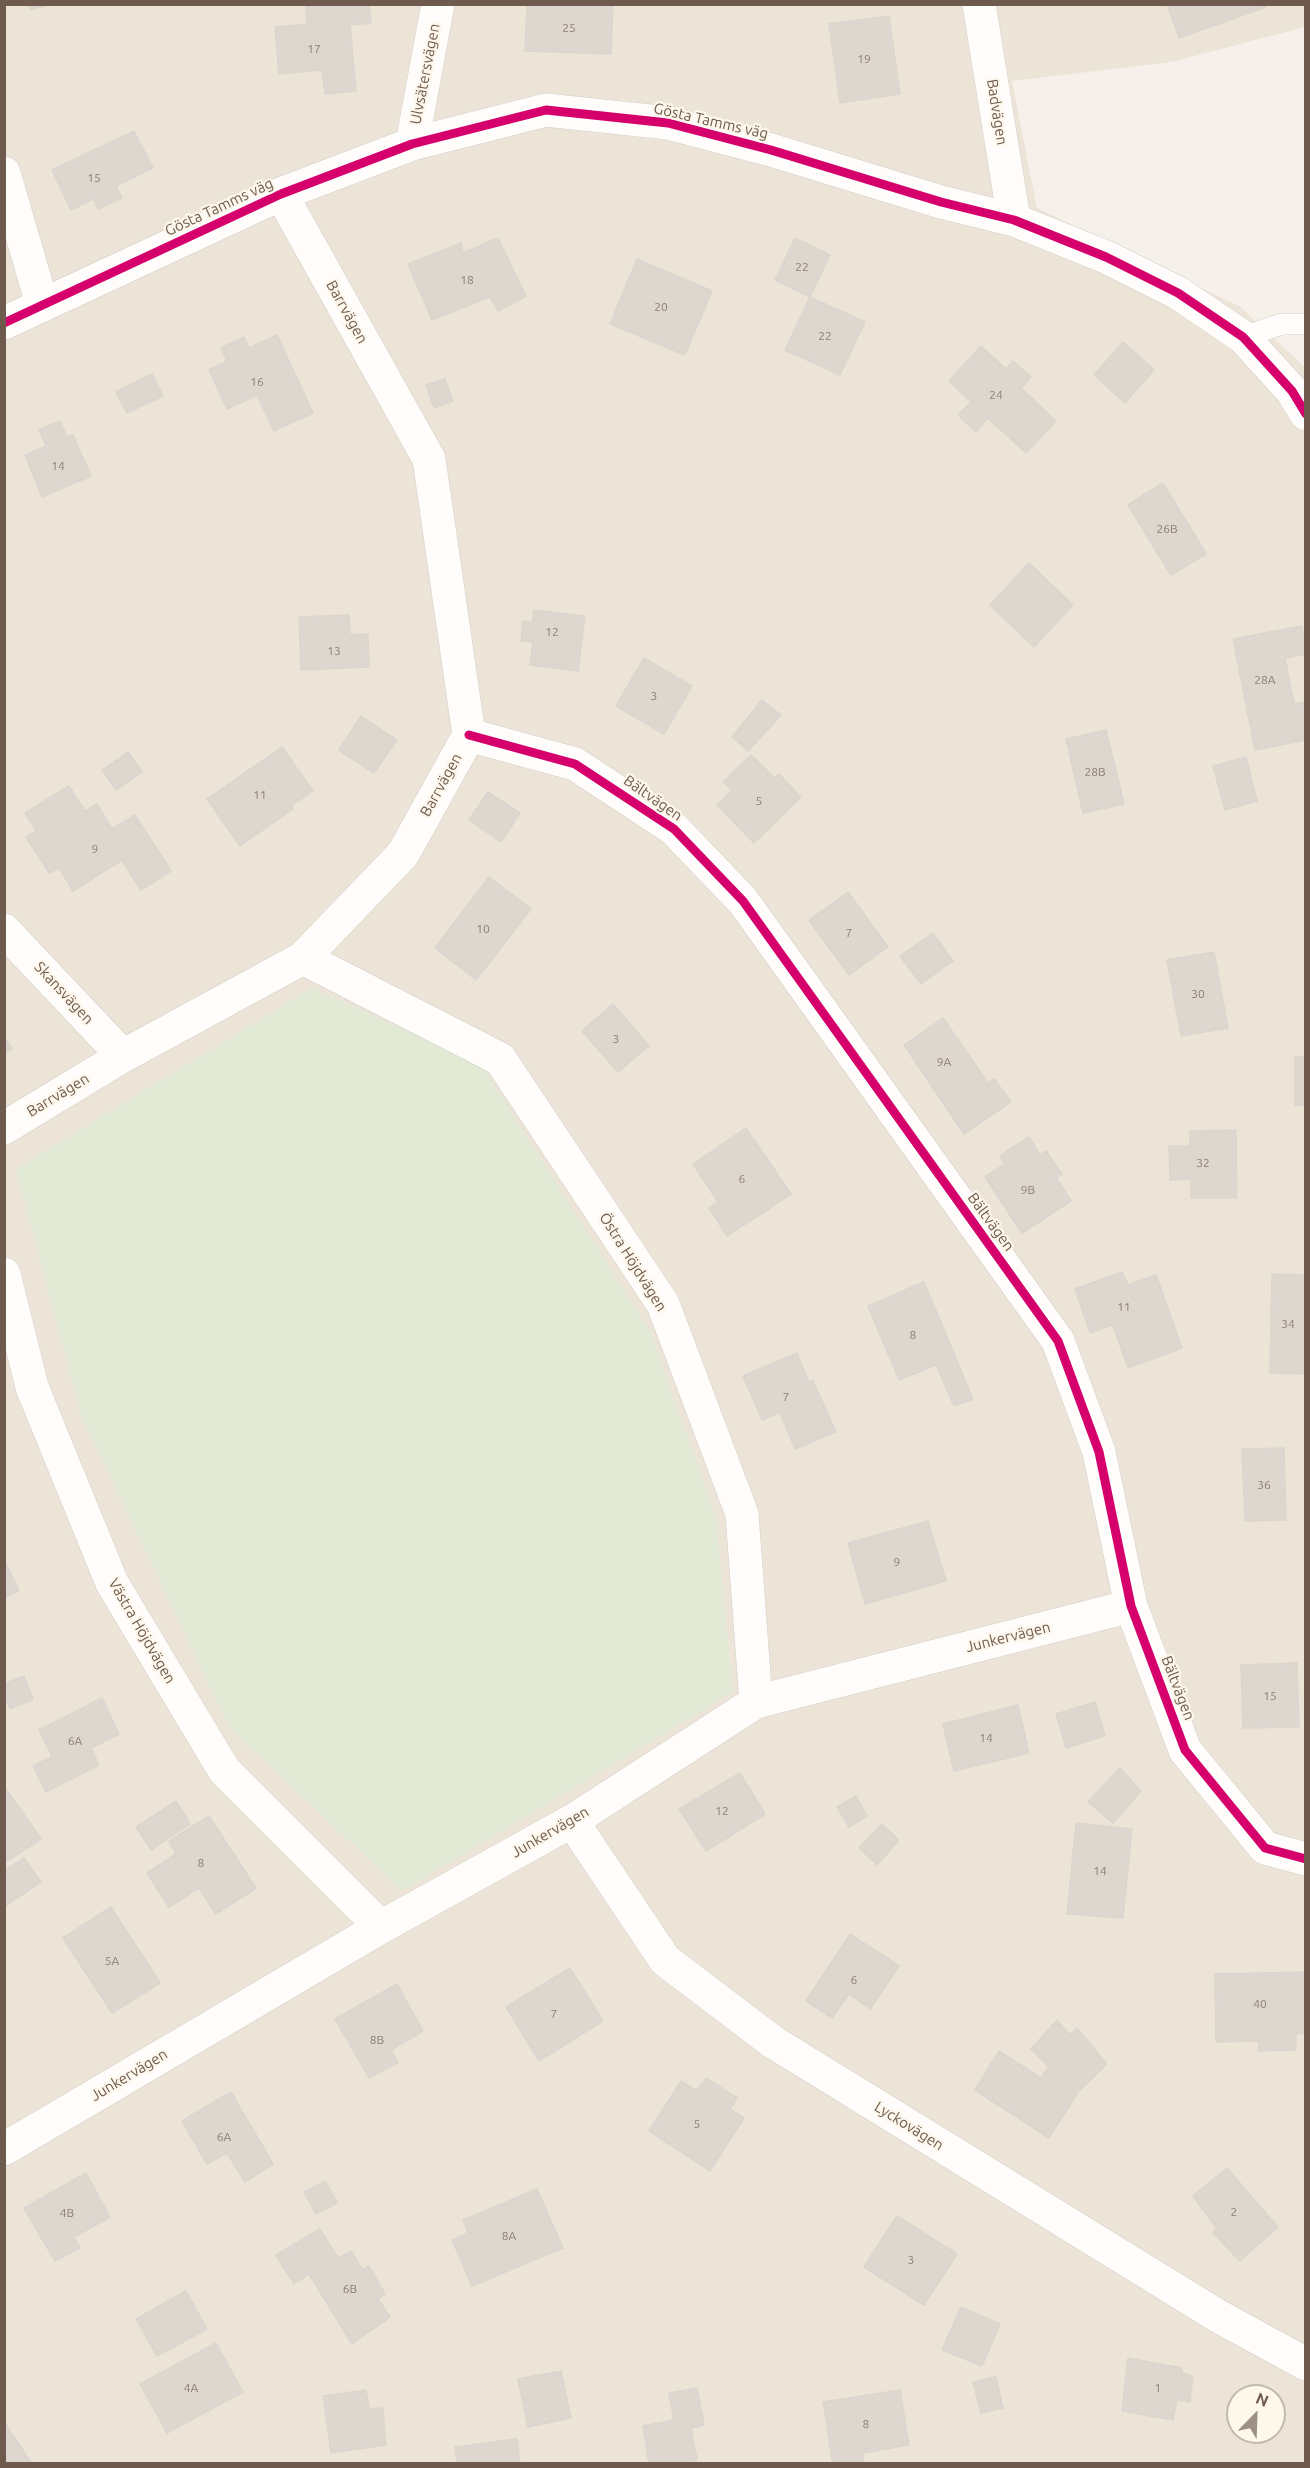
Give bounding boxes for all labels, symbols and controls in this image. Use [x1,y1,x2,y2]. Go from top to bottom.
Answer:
house number: 25 [562,21,576,35]
street label: Ulvsätersvägen [406,22,444,126]
house number: 17 [307,42,321,56]
house number: 19 [857,52,871,66]
street label: Badvägen [983,78,1011,146]
street label: Gösta Tamms väg [652,99,770,143]
house number: 15 [87,171,101,185]
street label: Gösta Tamms väg [162,174,276,240]
house number: 22 [795,260,809,274]
house number: 18 [460,273,474,287]
street label: Barrvägen [322,277,372,347]
house number: 20 [654,300,668,314]
house number: 22 [818,329,832,343]
house number: 16 [250,375,264,389]
house number: 24 [989,388,1003,402]
house number: 14 [51,459,65,473]
house number: 26B [1156,522,1178,536]
house number: 12 [545,625,559,639]
house number: 13 [327,644,341,658]
house number: 28A [1254,673,1276,687]
house number: 3 [651,689,657,703]
street label: Barrvägen [416,750,466,820]
house number: 28B [1084,765,1106,779]
street label: Bältvägen [620,771,686,825]
house number: 11 [253,788,267,802]
house number: 5 [756,794,762,808]
house number: 9 [92,842,98,856]
house number: 10 [476,922,490,936]
house number: 7 [846,926,852,940]
street label: Skansvägen [31,958,97,1028]
house number: 30 [1191,987,1205,1001]
house number: 3 [613,1032,619,1046]
house number: 9A [937,1055,951,1069]
street label: Barrvägen [24,1069,92,1121]
house number: 32 [1196,1156,1210,1170]
house number: 6 [739,1172,745,1186]
house number: 9B [1021,1183,1035,1197]
street label: Bältvägen [964,1189,1018,1255]
street label: Östra Höjdvägen [595,1209,671,1315]
house number: 11 [1117,1300,1131,1314]
house number: 34 [1281,1317,1295,1331]
house number: 8 [910,1328,916,1342]
house number: 7 [783,1390,789,1404]
house number: 36 [1257,1478,1271,1492]
house number: 9 [894,1555,900,1569]
street label: Västra Höjdvägen [105,1575,179,1687]
street label: Junkervägen [964,1618,1052,1656]
street label: Bältvägen [1157,1653,1199,1723]
house number: 15 [1263,1689,1277,1703]
house number: 14 [979,1731,993,1745]
house number: 6A [68,1734,82,1748]
street label: Junkervägen [508,1803,592,1861]
house number: 12 [715,1804,729,1818]
house number: 8 [198,1856,204,1870]
house number: 14 [1093,1864,1107,1878]
house number: 5A [105,1954,119,1968]
house number: 6 [851,1973,857,1987]
house number: 40 [1253,1997,1267,2011]
house number: 7 [551,2007,557,2021]
house number: 8B [370,2033,384,2047]
street label: Junkervägen [87,2045,171,2105]
street label: Lyckovägen [871,2098,947,2154]
house number: 5 [694,2117,700,2131]
house number: 6A [217,2130,231,2144]
house number: 2 [1231,2205,1237,2219]
house number: 4B [60,2206,74,2220]
house number: 8A [502,2229,516,2243]
house number: 3 [908,2253,914,2267]
house number: 6B [343,2282,357,2296]
house number: 4A [184,2381,198,2395]
house number: 1 [1155,2381,1161,2395]
north arrow [1226,2384,1286,2444]
text: N [1253,2389,1271,2410]
house number: 8 [863,2417,869,2431]

